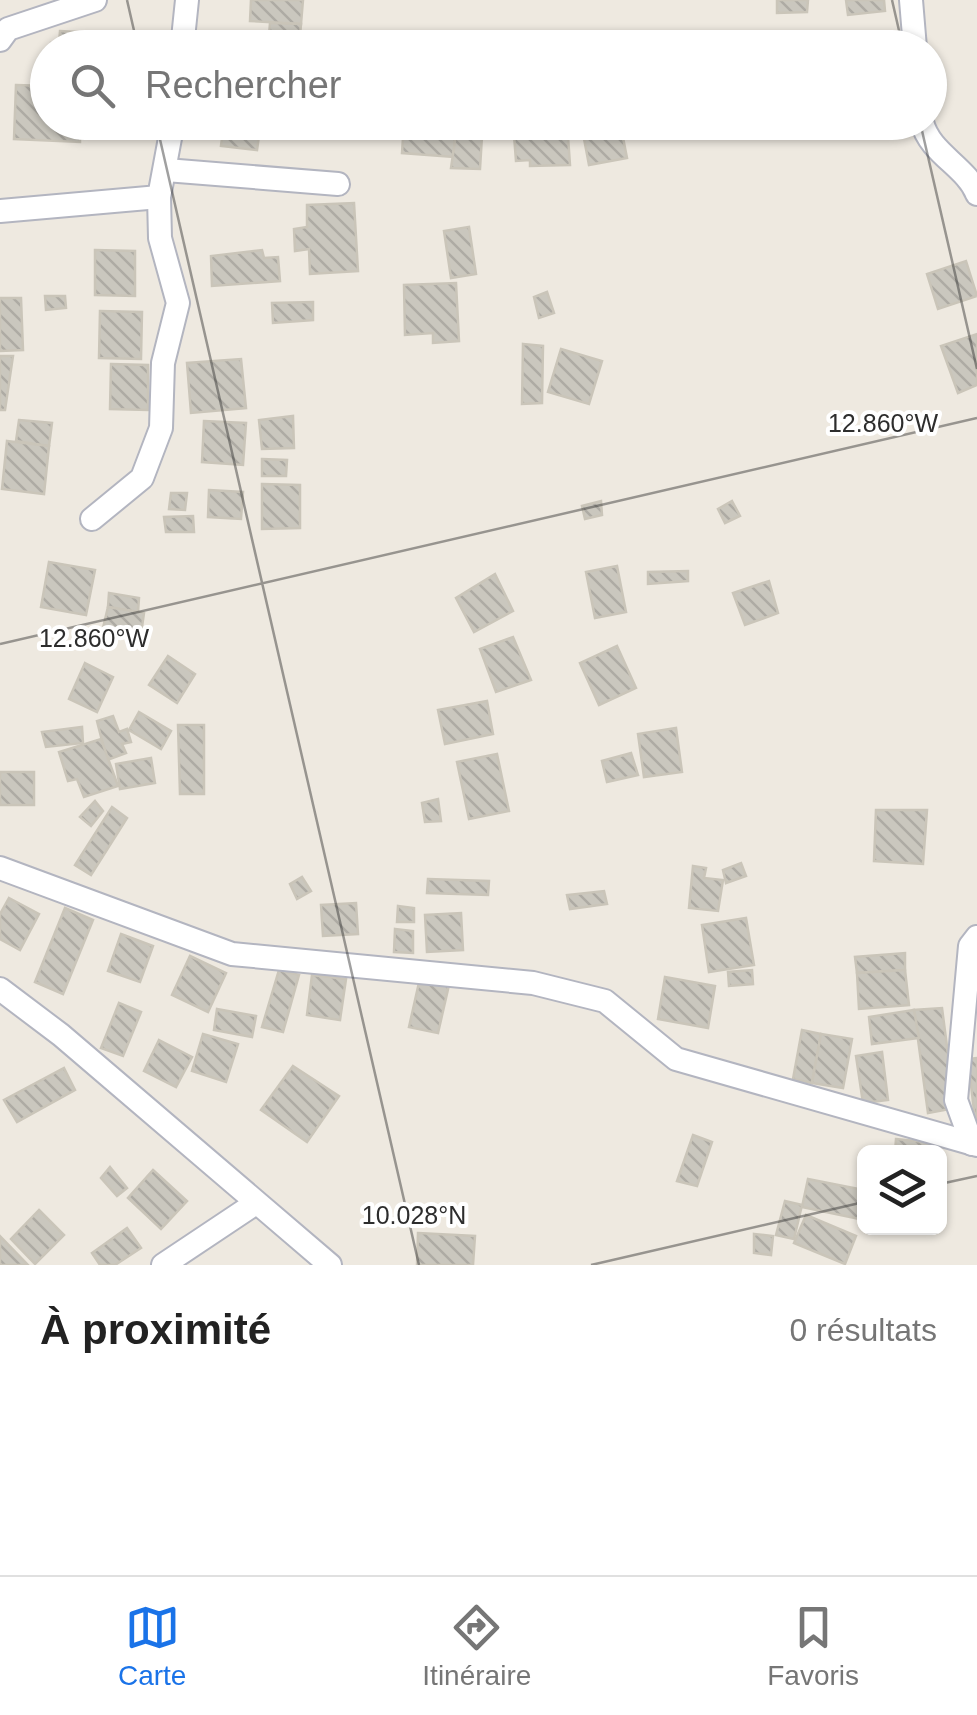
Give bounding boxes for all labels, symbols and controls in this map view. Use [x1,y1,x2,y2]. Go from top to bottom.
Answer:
search box [30,30,947,140]
icon: search [65,58,120,113]
text: Rechercher [145,64,341,106]
text: 12.860°W [828,409,938,437]
text: 12.860°W [39,624,149,652]
map controls [857,1145,947,1235]
button: layers [857,1145,947,1235]
text: 10.028°N [362,1201,466,1229]
text: À proximité [40,1306,271,1353]
text: 0 résultats [789,1312,937,1348]
tab: Carte [118,1600,186,1692]
tab: Itinéraire [422,1600,531,1692]
tab: Favoris [767,1600,859,1692]

